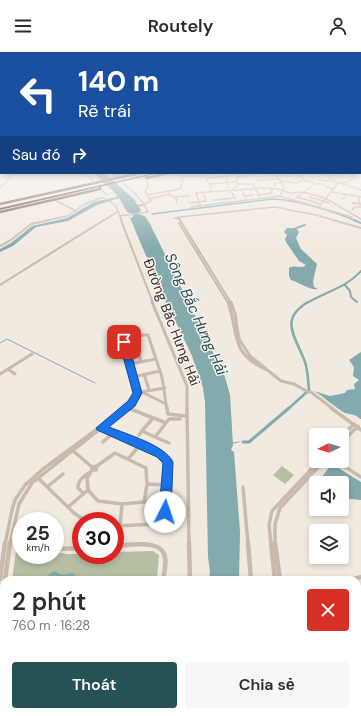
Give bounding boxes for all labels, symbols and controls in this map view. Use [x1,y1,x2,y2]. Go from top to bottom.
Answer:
text: Routely [148,14,213,38]
icon: menu [12,15,34,37]
icon: person [327,15,349,37]
text: 140 m [78,63,159,100]
icon: left [12,68,64,120]
text: Rẽ trái [78,99,131,123]
icon: right [68,144,90,166]
text: Sau đó [12,145,60,165]
water label: Sông Bắc Hưng Hải [160,250,232,379]
street label: Đường Bắc Hưng Hải [139,256,205,388]
pin [107,325,141,359]
icon: arrive [113,331,135,353]
north arrow [309,428,349,468]
map controls [309,428,349,564]
button: sound [309,476,349,516]
position arrow [144,491,186,533]
speed limit sign: 30 [72,512,124,564]
text: 25 [26,520,50,546]
button: layers [309,524,349,564]
text: km/h [26,541,50,554]
text: 2 phút [12,586,86,617]
button: close [307,589,349,631]
text: 760 m · 16:28 [12,617,90,634]
button: Thoát [12,662,177,708]
button: Chia sẻ [185,662,349,708]

